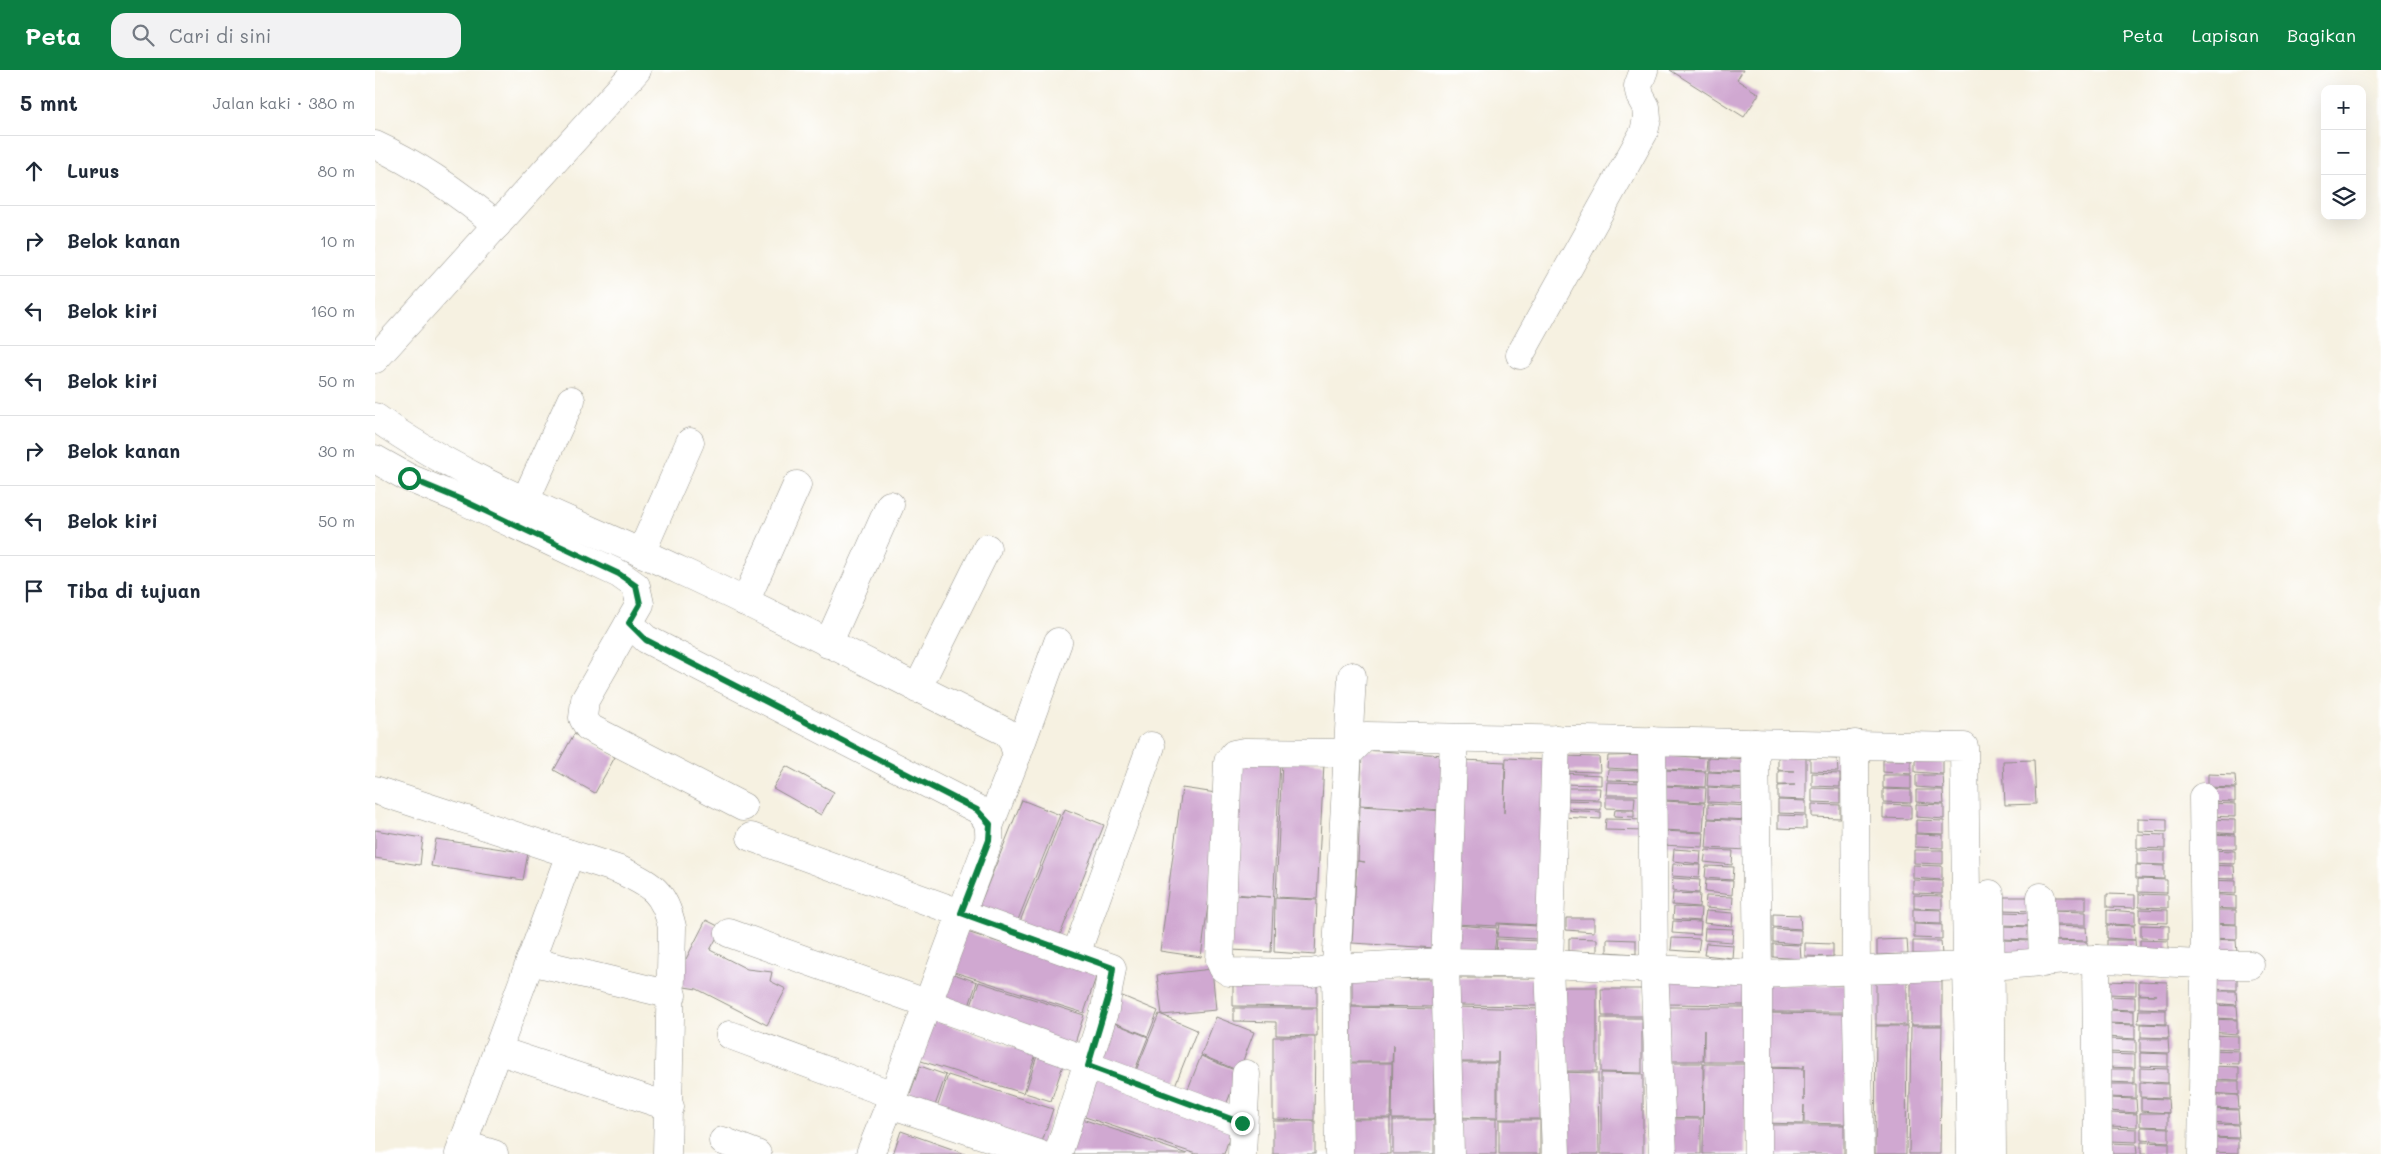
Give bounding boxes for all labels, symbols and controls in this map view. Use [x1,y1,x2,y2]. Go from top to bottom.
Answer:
search box [111,13,461,58]
text: Peta [25,20,81,51]
icon: search [129,21,157,49]
text: Cari di sini [169,23,271,48]
text: Peta [2122,23,2164,47]
text: Lapisan [2192,23,2259,47]
text: Bagikan [2287,23,2356,47]
map controls [2321,85,2366,220]
button: + [2321,85,2366,130]
text: 5 mnt [20,89,78,116]
text: Jalan kaki · 380 m [212,92,355,113]
button: − [2321,130,2366,175]
icon: ahead [20,157,48,185]
text: Lurus [67,158,119,183]
text: 80 m [318,160,355,181]
button: layers [2321,175,2366,220]
icon: right [20,227,48,255]
text: Belok kanan [67,228,180,253]
text: 10 m [320,230,355,251]
icon: left [20,297,48,325]
text: Belok kiri [67,298,158,323]
text: 160 m [310,300,355,321]
icon: left [20,367,48,395]
text: Belok kiri [67,368,158,393]
text: 50 m [318,370,355,391]
icon: right [20,437,48,465]
text: Belok kanan [67,438,180,463]
text: 30 m [318,440,355,461]
route start [398,467,421,490]
icon: left [20,507,48,535]
text: Belok kiri [67,508,158,533]
text: 50 m [318,510,355,531]
icon: arrive [20,577,48,605]
text: Tiba di tujuan [67,578,200,603]
route end [1231,1112,1254,1135]

